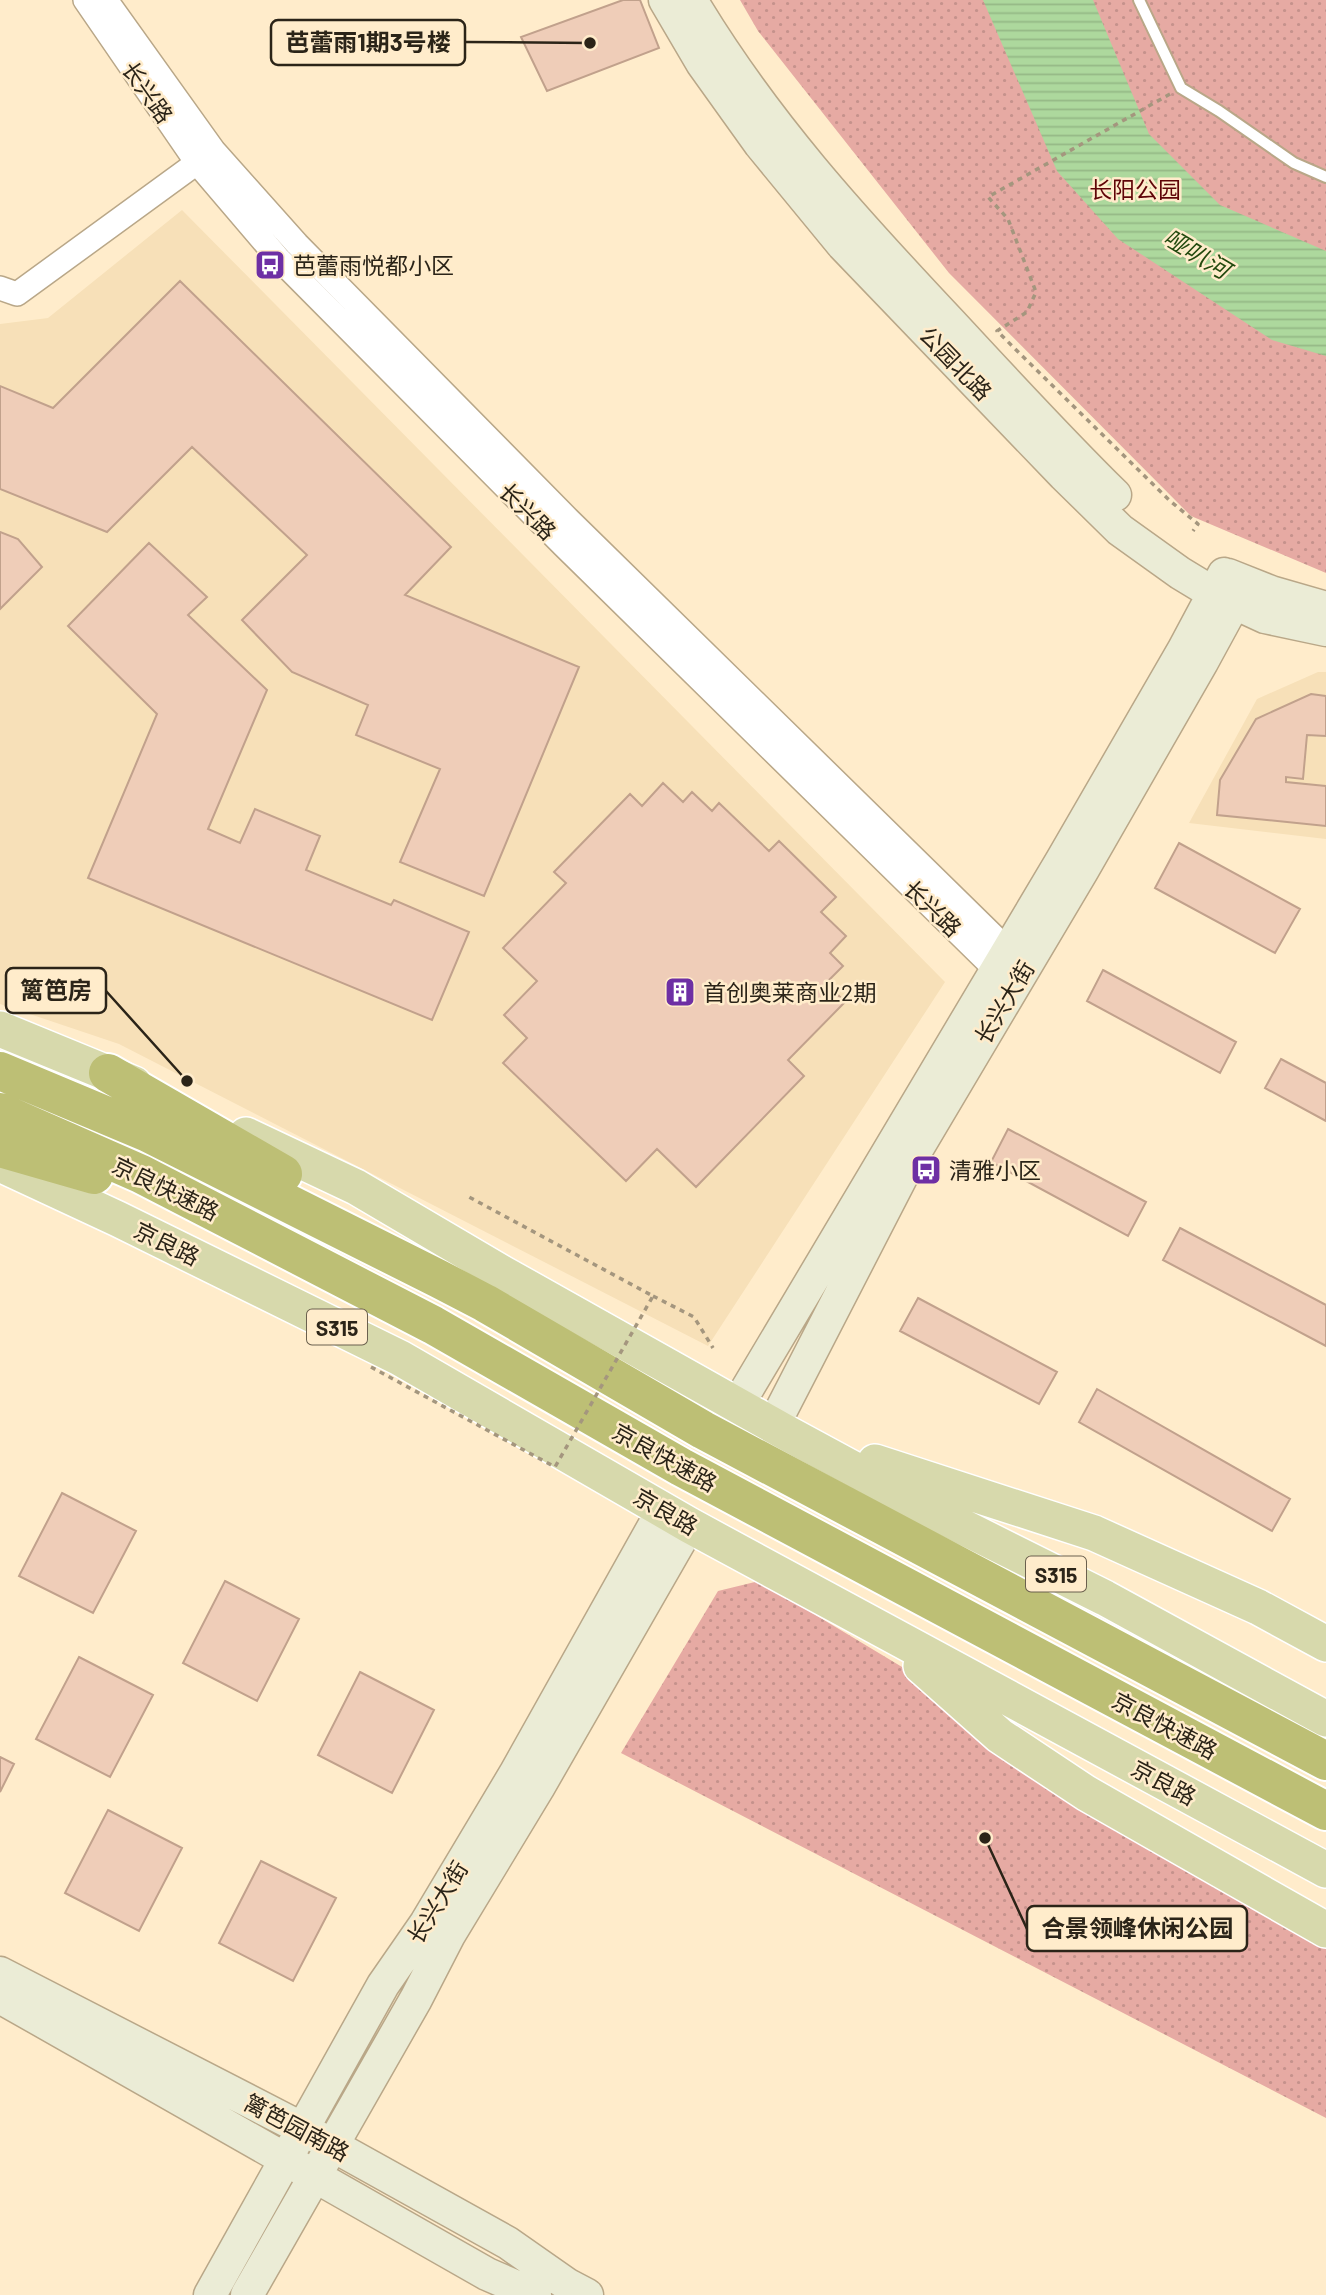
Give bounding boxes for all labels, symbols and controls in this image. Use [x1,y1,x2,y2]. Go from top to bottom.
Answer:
callout: 芭蕾雨1期3号楼 [271,20,465,65]
text: 芭蕾雨1期3号楼 [285,27,451,56]
street label: 长兴路 [117,56,179,128]
park label: 长阳公园 [1089,175,1181,203]
water label: 哑叭河 [1159,222,1239,286]
bus stop icon: 芭蕾雨悦都小区 [253,248,287,282]
place label: 芭蕾雨悦都小区 [293,251,454,279]
street label: 公园北路 [914,320,998,406]
street label: 长兴路 [494,477,562,545]
street label: 长兴路 [898,874,968,942]
street label: 长兴大街 [968,955,1040,1049]
callout: 篱笆房 [6,968,106,1013]
text: 篱笆房 [20,975,92,1004]
building icon: 首创奥莱商业2期 [663,975,697,1009]
place label: 首创奥莱商业2期 [703,978,876,1006]
street label: 京良快速路 [108,1150,224,1226]
bus stop icon: 清雅小区 [909,1153,943,1187]
place label: 清雅小区 [949,1156,1041,1184]
street label: 京良路 [130,1215,204,1271]
road number: S315 [307,1310,367,1344]
street label: 京良快速路 [608,1417,722,1497]
street label: 京良路 [629,1482,703,1540]
road number: S315 [1026,1556,1086,1592]
street label: 京良快速路 [1108,1686,1222,1764]
street label: 京良路 [1127,1753,1201,1811]
street label: 长兴大街 [401,1856,473,1948]
callout: 合景领峰休闲公园 [1027,1906,1247,1951]
text: 合景领峰休闲公园 [1041,1913,1233,1942]
street label: 篱笆园南路 [240,2088,354,2166]

